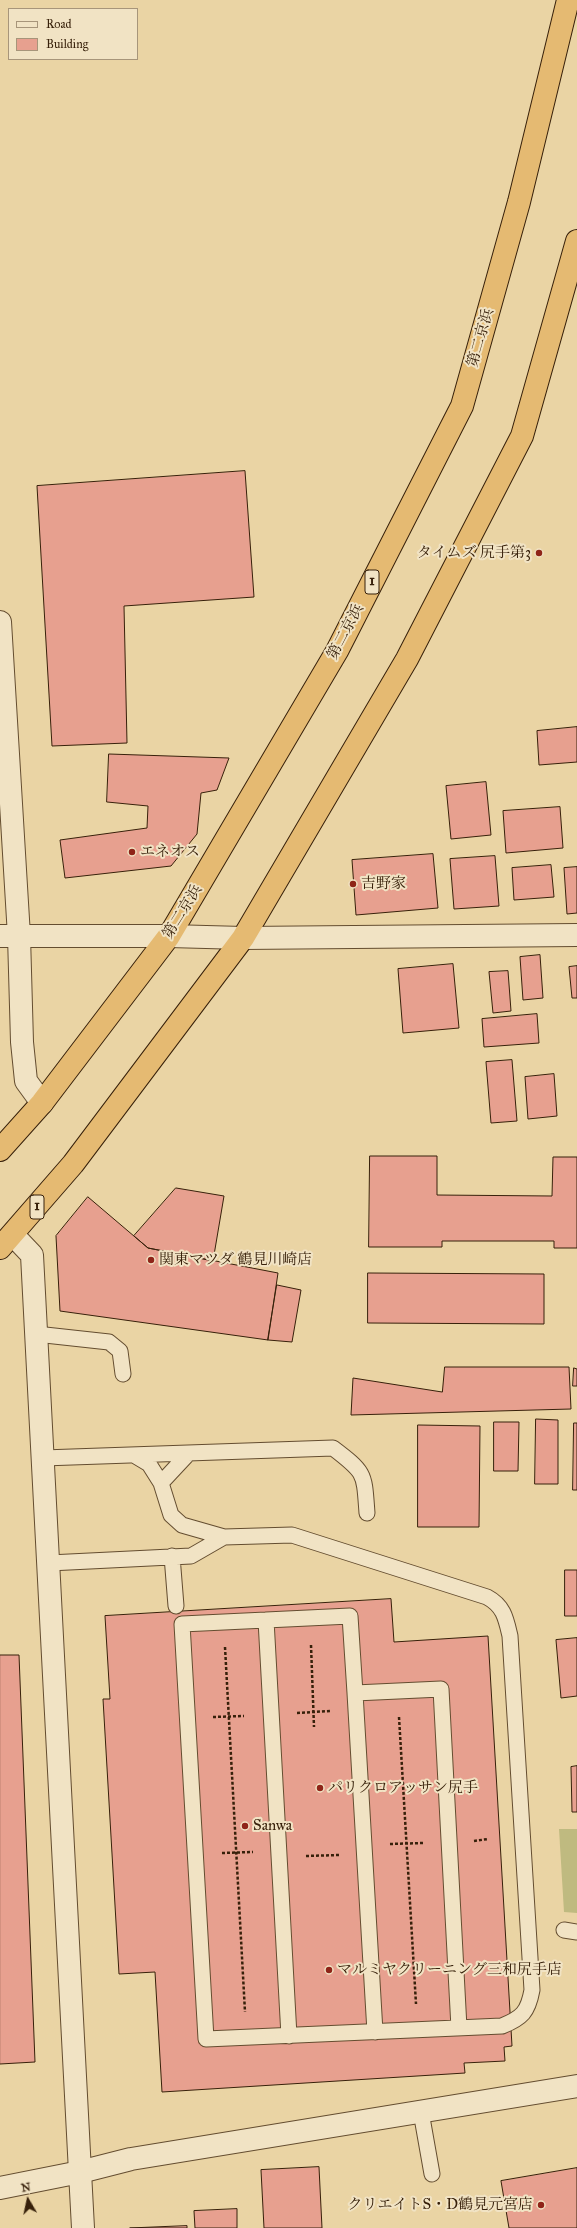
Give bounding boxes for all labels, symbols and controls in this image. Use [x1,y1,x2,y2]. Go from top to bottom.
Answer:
legend [8,8,138,60]
text: Road [46,17,72,31]
text: Building [46,37,88,51]
street label: 第二京浜 [464,307,498,369]
place label: タイムズ 尻手第3 [417,544,531,562]
marker: タイムズ 尻手第3 [534,548,544,558]
road number: 1 [365,570,379,594]
street label: 第二京浜 [324,601,368,663]
place label: エネオス [140,843,200,861]
marker: エネオス [127,847,137,857]
place label: 吉野家 [361,875,406,893]
marker: 吉野家 [348,879,358,889]
street label: 第二京浜 [159,882,207,942]
road number: 1 [30,1195,44,1219]
place label: 関東マツダ 鶴見川崎店 [159,1251,312,1269]
marker: 関東マツダ 鶴見川崎店 [146,1255,156,1265]
place label: パリクロアッサン尻手 [328,1779,478,1797]
marker: パリクロアッサン尻手 [315,1783,325,1793]
place label: Sanwa [253,1817,292,1835]
marker: Sanwa [240,1821,250,1831]
place label: マルミヤクリーニング三和尻手店 [337,1961,562,1979]
marker: マルミヤクリーニング三和尻手店 [324,1965,334,1975]
north arrow [8,2180,48,2220]
text: N [20,2181,32,2195]
place label: クリエイトS・D鶴見元宮店 [348,2196,533,2214]
marker: クリエイトS・D鶴見元宮店 [536,2200,546,2210]

